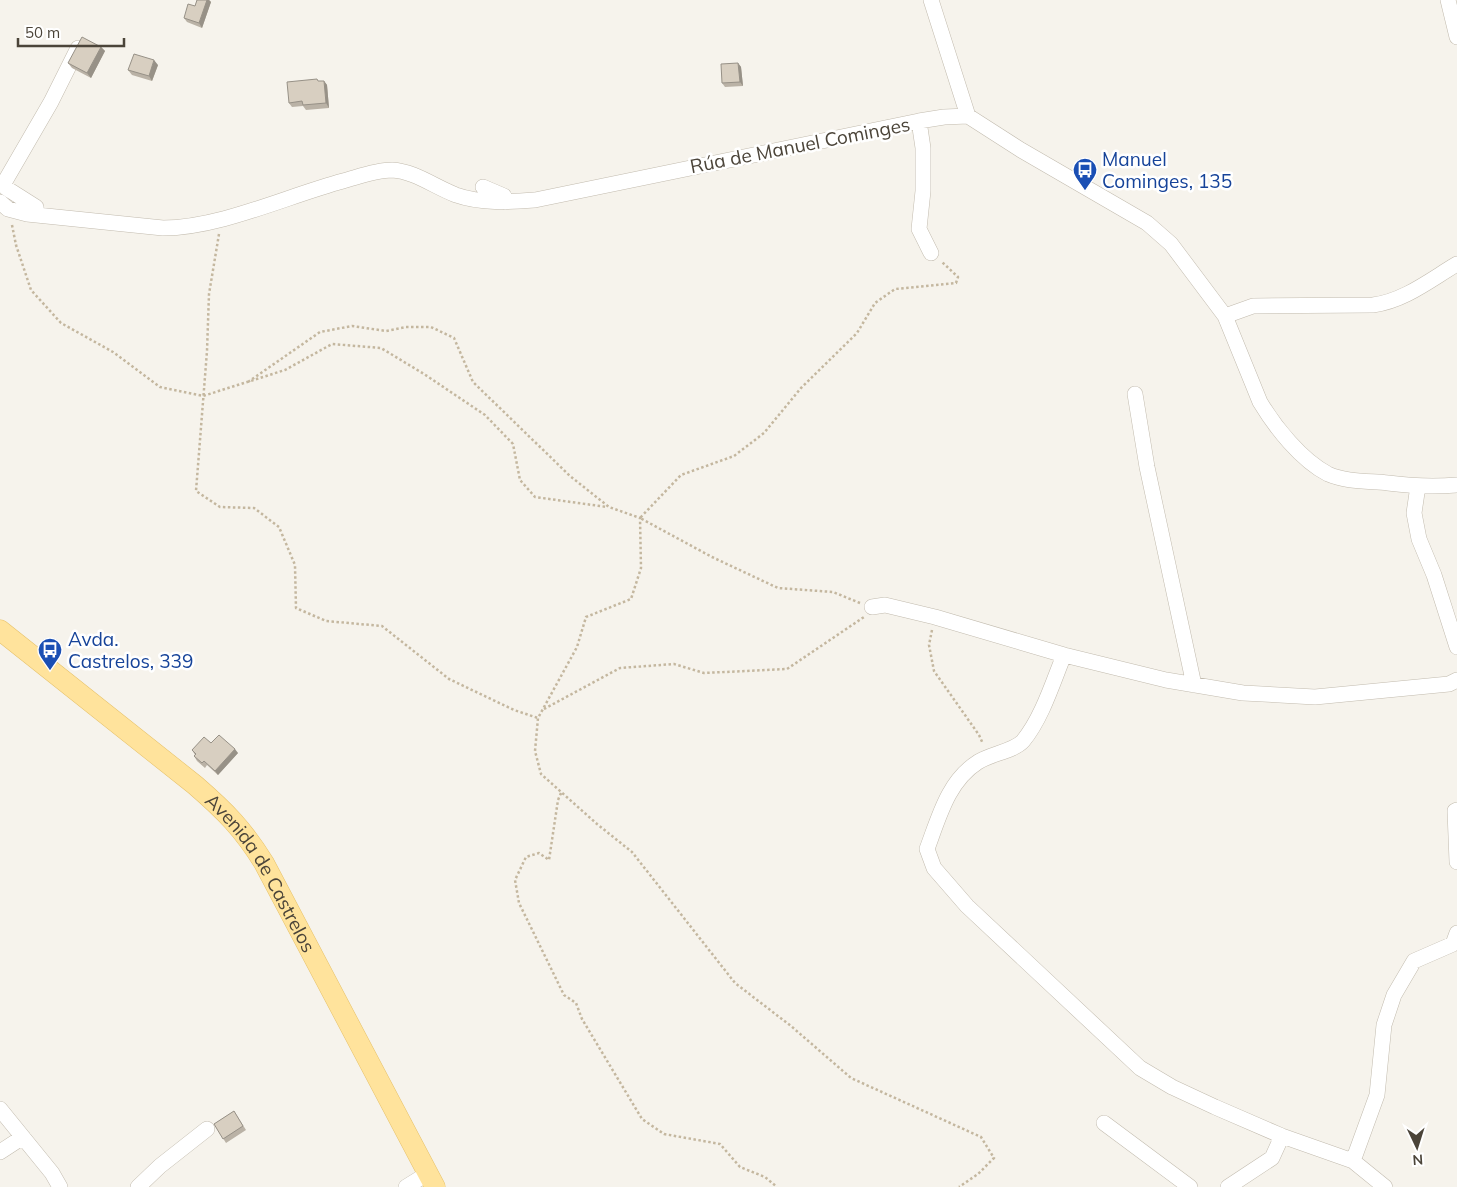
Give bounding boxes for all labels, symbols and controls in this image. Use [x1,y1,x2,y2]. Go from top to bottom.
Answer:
scale bar [18,15,124,47]
text: 50 m [25,23,60,42]
street label: Rúa de Manuel Cominges [688,112,912,178]
place label: Manuel Cominges, 135 [1102,147,1232,193]
bus stop icon: Manuel Cominges, 135 [1072,157,1098,191]
place label: Avda. Castrelos, 339 [68,627,193,673]
bus stop icon: Avda. Castrelos, 339 [37,637,63,671]
street label: Avenida de Castrelos [200,788,321,956]
north arrow [1392,1122,1442,1172]
text: N [1412,1151,1424,1169]

